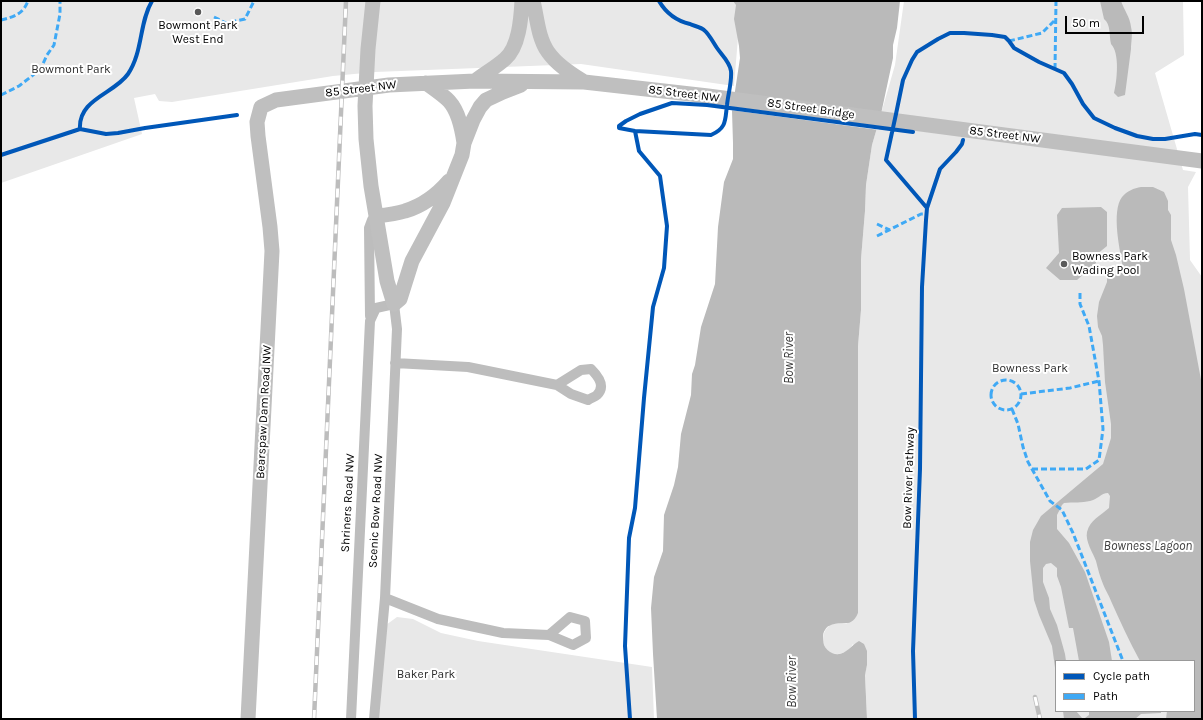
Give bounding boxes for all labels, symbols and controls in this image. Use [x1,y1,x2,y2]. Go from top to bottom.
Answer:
marker: Bowmont Park West End [193,7,203,17]
scale bar [1067,8,1146,34]
text: 50 m [1072,16,1100,30]
place label: Bowmont Park West End [158,19,238,47]
park label: Bowmont Park [31,63,111,77]
street label: 85 Street NW [325,77,397,101]
street label: 85 Street NW [648,82,720,106]
street label: 85 Street Bridge [766,96,856,122]
street label: 85 Street NW [969,123,1041,147]
place label: Bowness Park Wading Pool [1072,250,1148,278]
marker: Bowness Park Wading Pool [1059,259,1069,269]
water label: Bow River [781,332,797,384]
street label: Bearspaw Dam Road NW [253,345,275,479]
park label: Bowness Park [992,362,1068,376]
street label: Bow River Pathway [900,427,918,529]
street label: Shriners Road NW [338,453,358,553]
street label: Scenic Bow Road NW [366,453,386,569]
water label: Bowness Lagoon [1104,538,1192,554]
water label: Bow River [784,656,800,708]
legend [1055,660,1195,712]
park label: Baker Park [397,668,455,682]
text: Cycle path [1093,669,1150,683]
text: Path [1093,689,1118,703]

